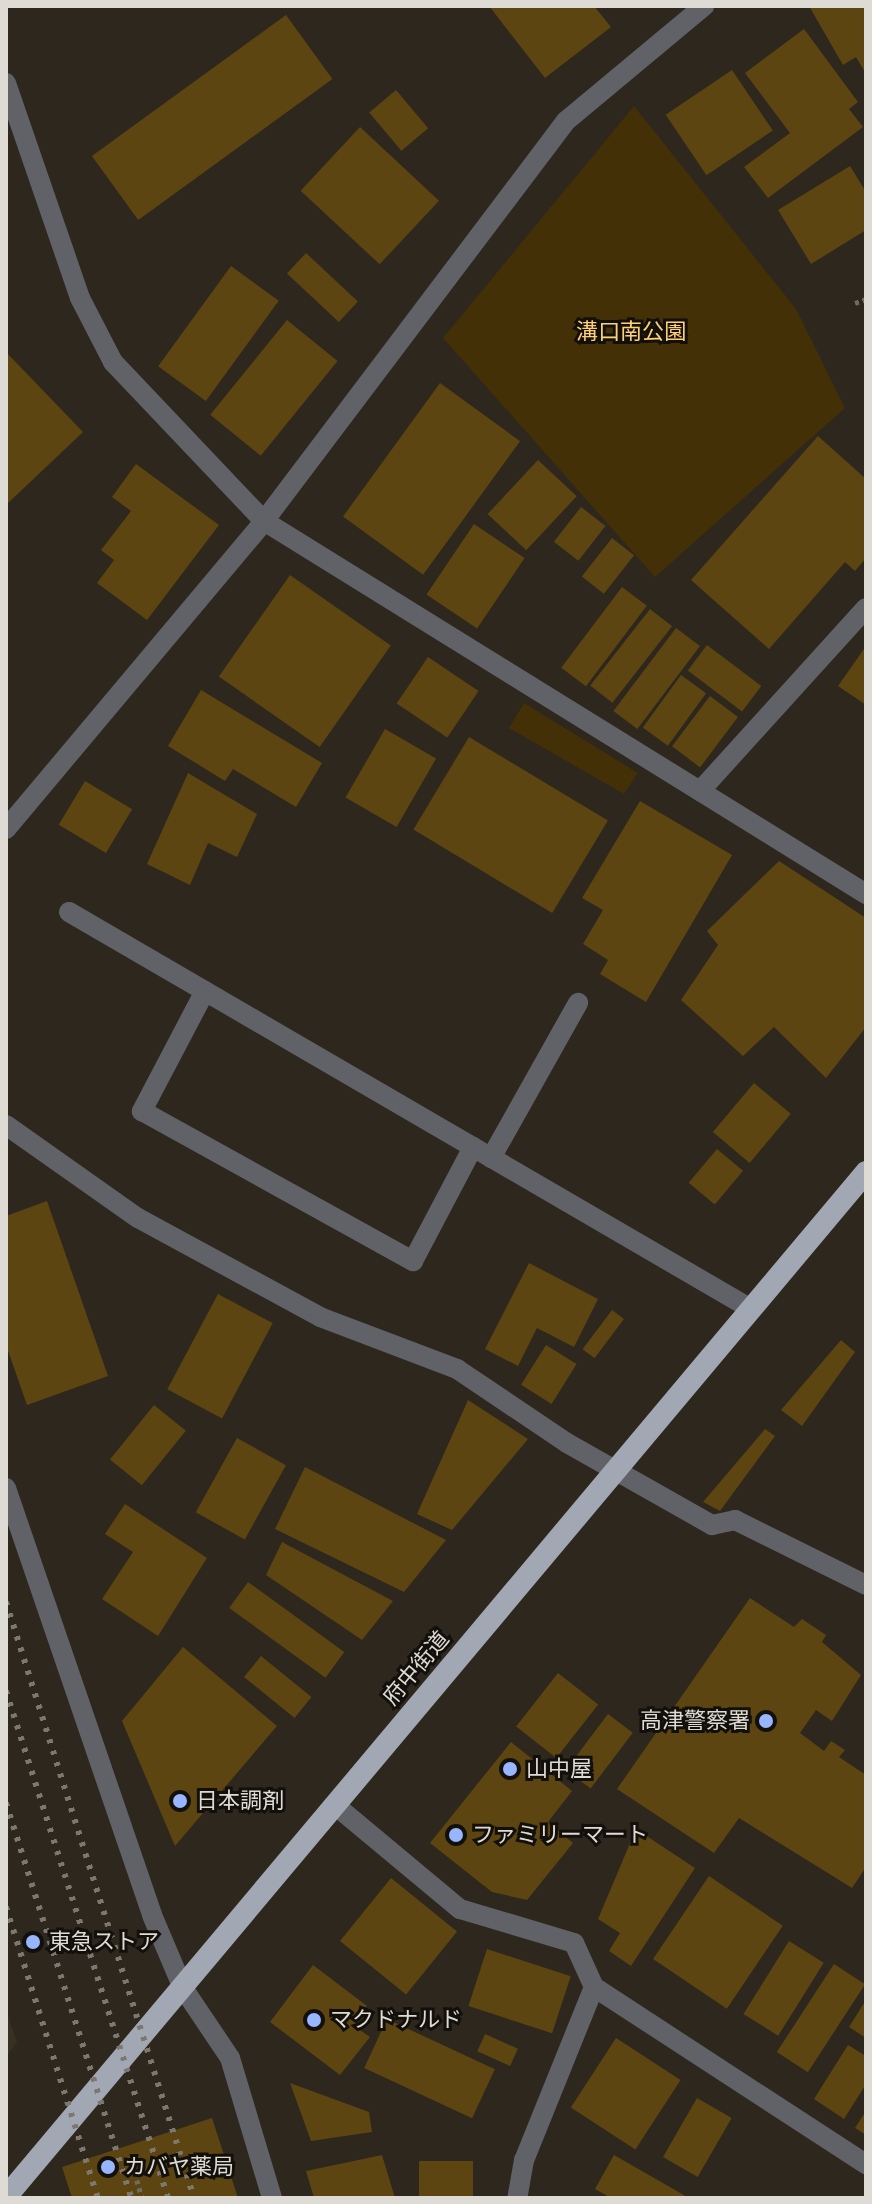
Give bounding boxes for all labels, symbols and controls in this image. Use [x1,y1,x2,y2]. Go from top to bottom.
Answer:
park label: 溝口南公園 [576,319,686,345]
street label: 府中街道 [378,1626,454,1710]
place label: 高津警察署 [640,1708,750,1734]
marker: 高津警察署 [757,1712,775,1730]
place label: 山中屋 [526,1756,592,1782]
marker: 山中屋 [501,1760,519,1778]
place label: 日本調剤 [196,1788,284,1814]
marker: 日本調剤 [171,1792,189,1810]
place label: ファミリーマート [472,1822,648,1848]
marker: ファミリーマート [447,1826,465,1844]
place label: 東急ストア [49,1929,159,1955]
marker: 東急ストア [24,1933,42,1951]
place label: マクドナルド [330,2007,462,2033]
marker: マクドナルド [305,2011,323,2029]
place label: カバヤ薬局 [124,2154,234,2180]
marker: カバヤ薬局 [99,2158,117,2176]

